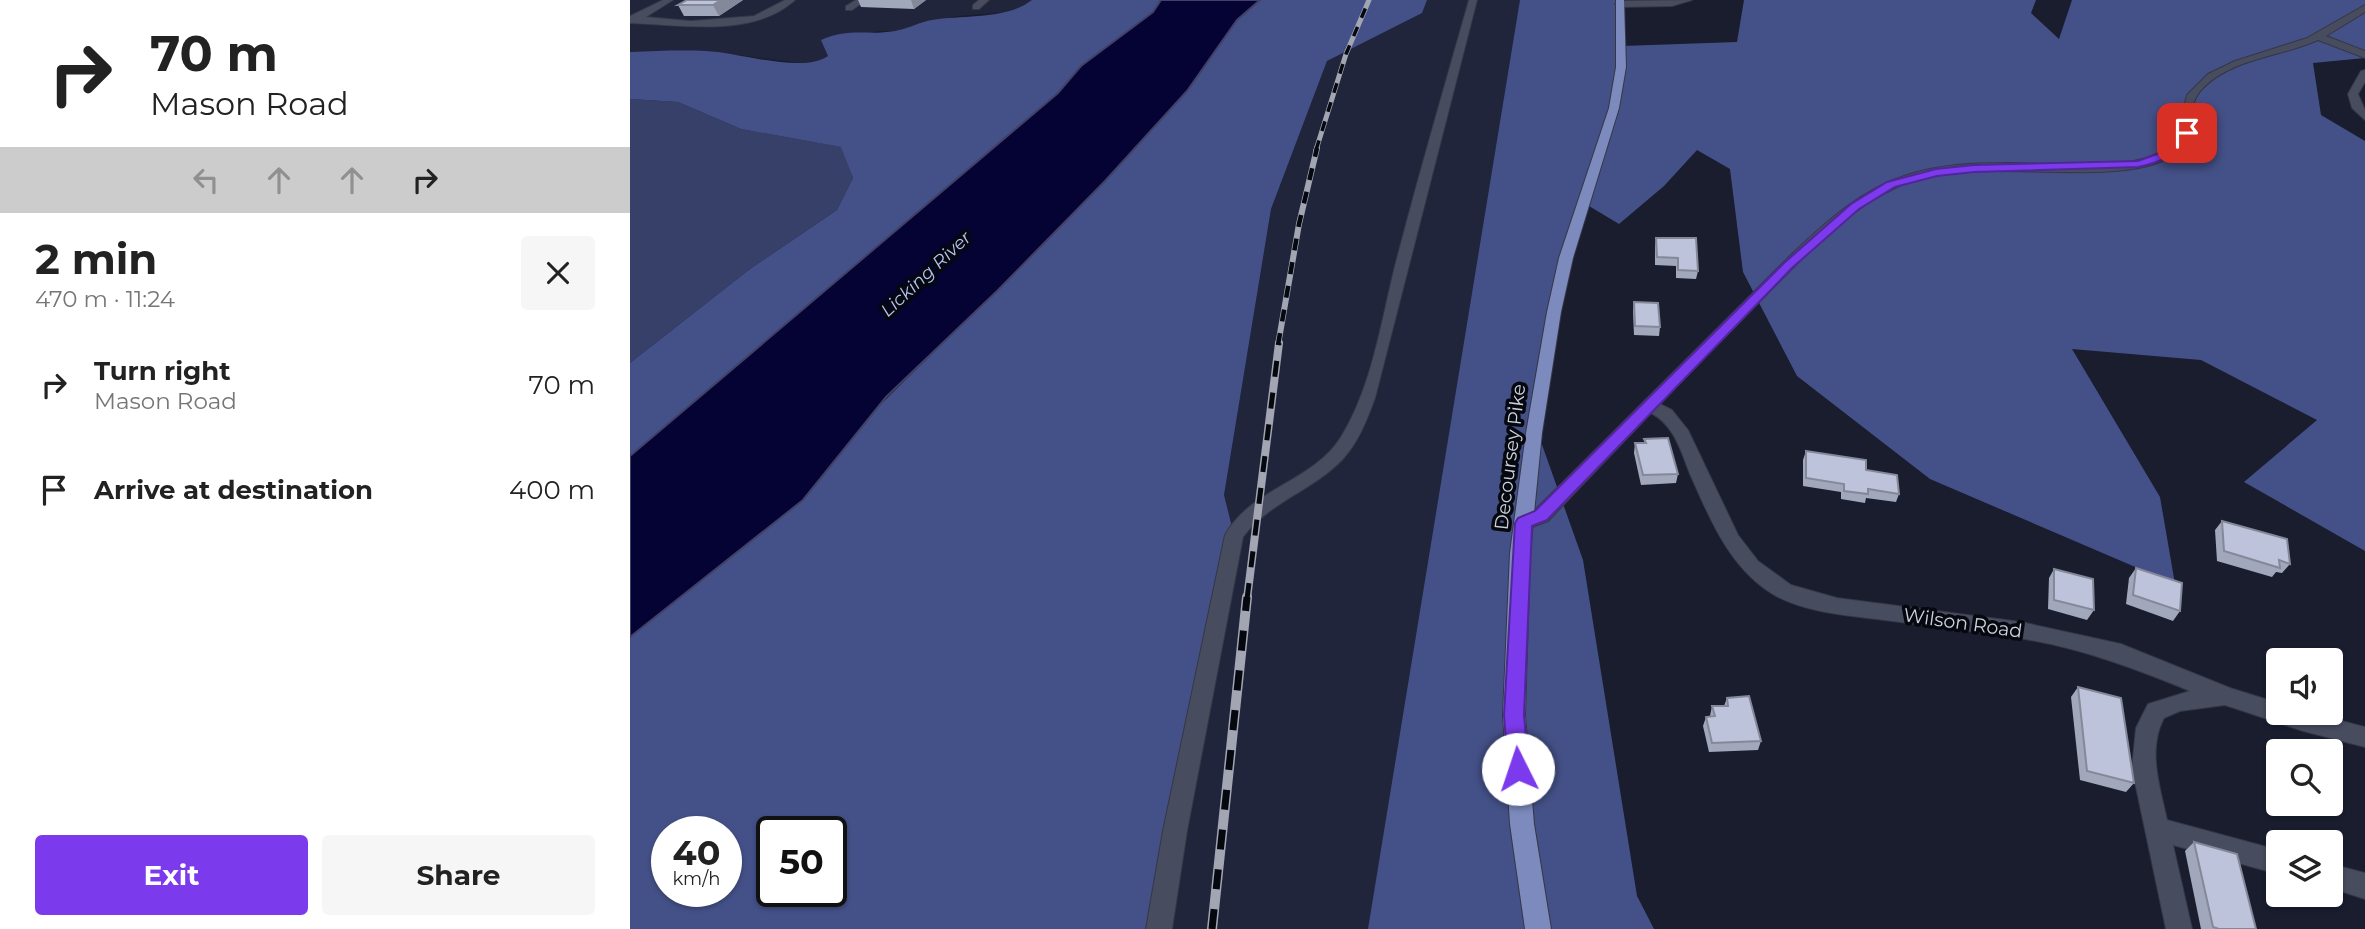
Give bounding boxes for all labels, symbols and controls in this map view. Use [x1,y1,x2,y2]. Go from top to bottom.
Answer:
text: 70 m [150,24,278,83]
icon: right [35,28,126,119]
text: Mason Road [150,84,349,123]
pin [2157,103,2217,163]
icon: arrive [2168,114,2206,152]
icon: left [187,161,225,199]
icon: ahead [260,161,298,199]
icon: ahead [333,161,371,199]
icon: right [406,161,444,199]
water label: Licking River [876,226,976,321]
text: 2 min [35,233,157,285]
button: close [521,236,595,310]
text: 470 m · 11:24 [35,285,175,313]
text: Turn right [94,355,230,387]
icon: right [35,366,73,404]
text: 70 m [529,369,595,401]
street label: Decoursey Pike [1490,383,1530,531]
text: Mason Road [94,387,237,415]
icon: arrive [35,471,73,509]
text: Arrive at destination [94,474,373,506]
text: 400 m [509,474,595,506]
street label: Wilson Road [1902,603,2024,643]
map controls [2266,648,2343,907]
button: sound [2266,648,2343,725]
position arrow [1481,732,1555,806]
button: search [2266,739,2343,816]
speed limit sign: 50 [756,816,847,907]
button: layers [2266,830,2343,907]
text: 40 [673,831,720,874]
button: Exit [35,835,308,915]
button: Share [322,835,595,915]
text: km/h [672,868,721,890]

